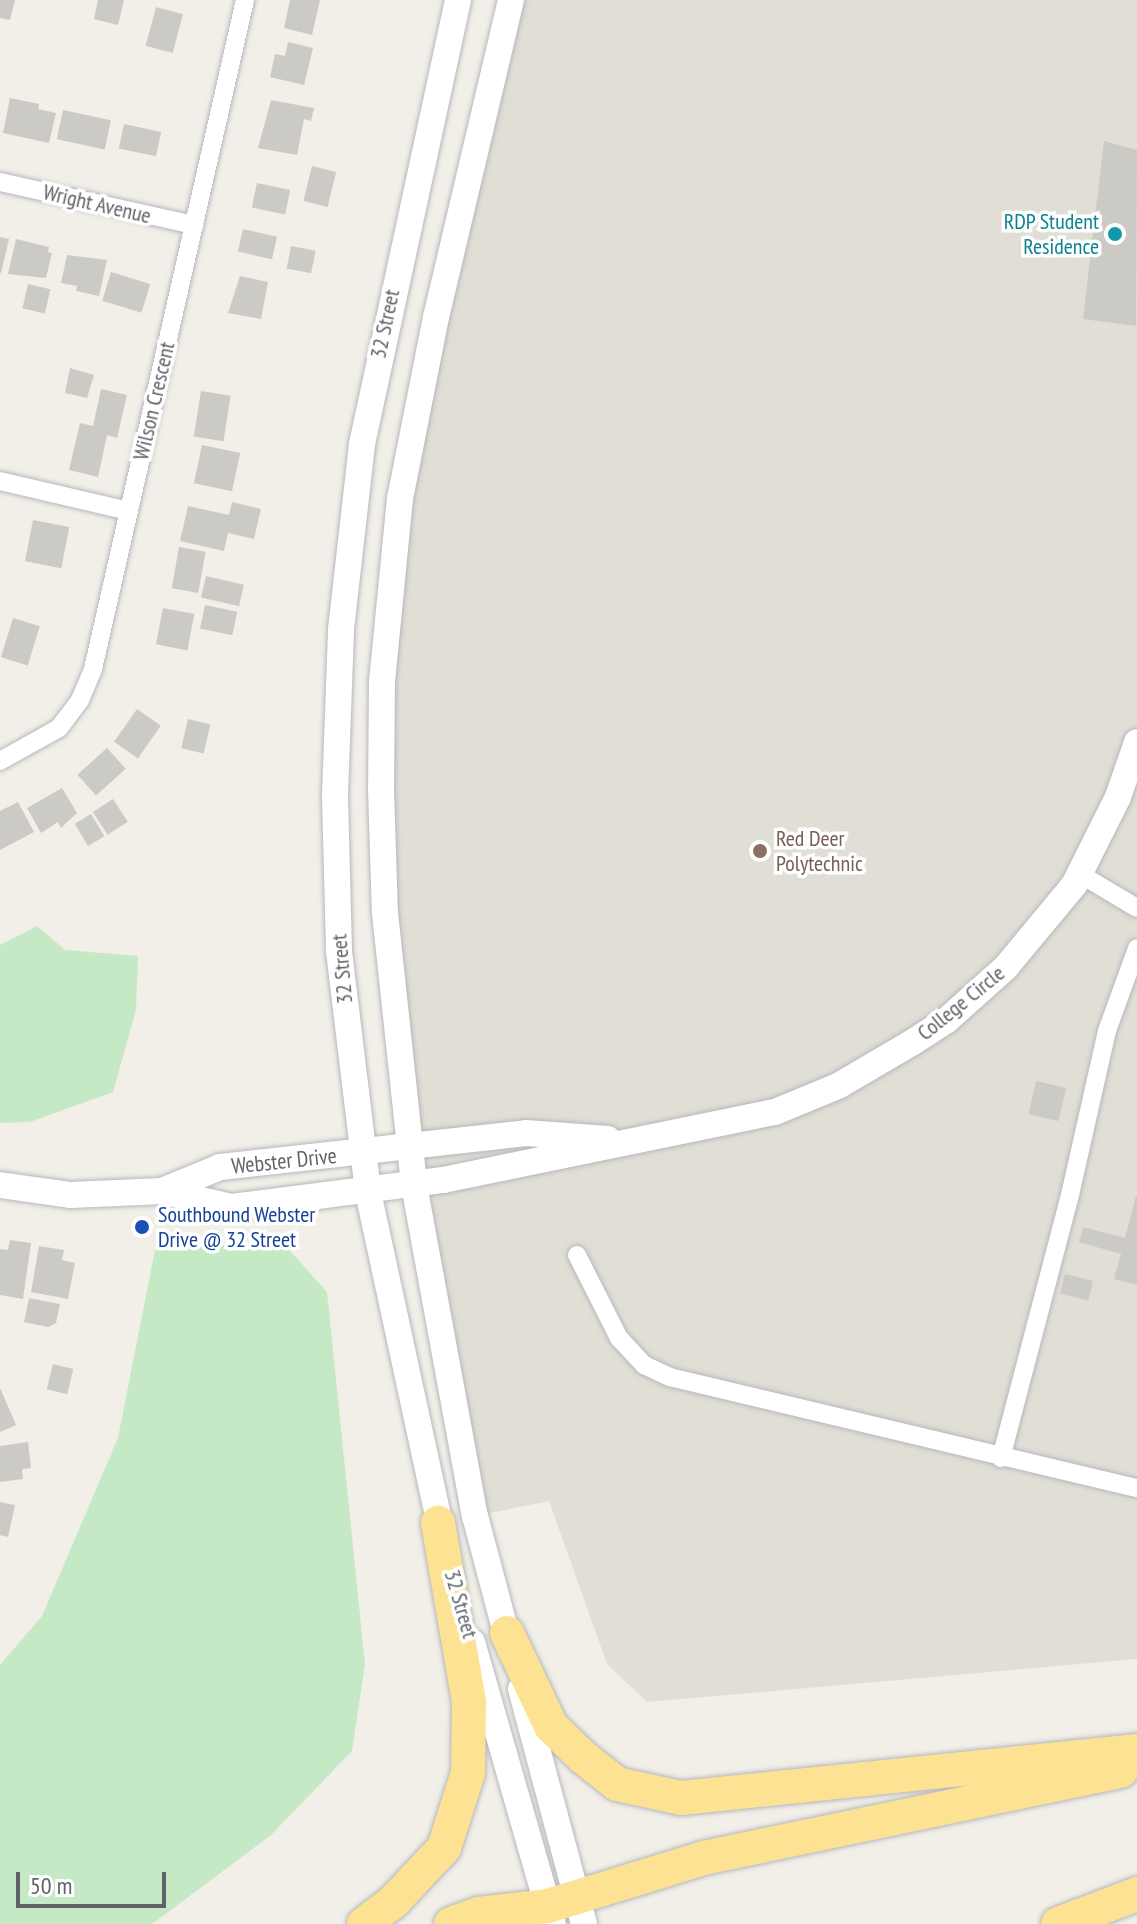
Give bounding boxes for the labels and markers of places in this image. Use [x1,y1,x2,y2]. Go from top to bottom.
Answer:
place label: RDP Student Residence [1003,208,1099,260]
marker: RDP Student Residence [1106,225,1124,243]
place label: Red Deer Polytechnic [776,825,863,876]
marker: Red Deer Polytechnic [751,842,769,860]
place label: Southbound Webster Drive @ 32 Street [158,1201,316,1252]
marker: Southbound Webster Drive @ 32 Street [133,1218,151,1236]

